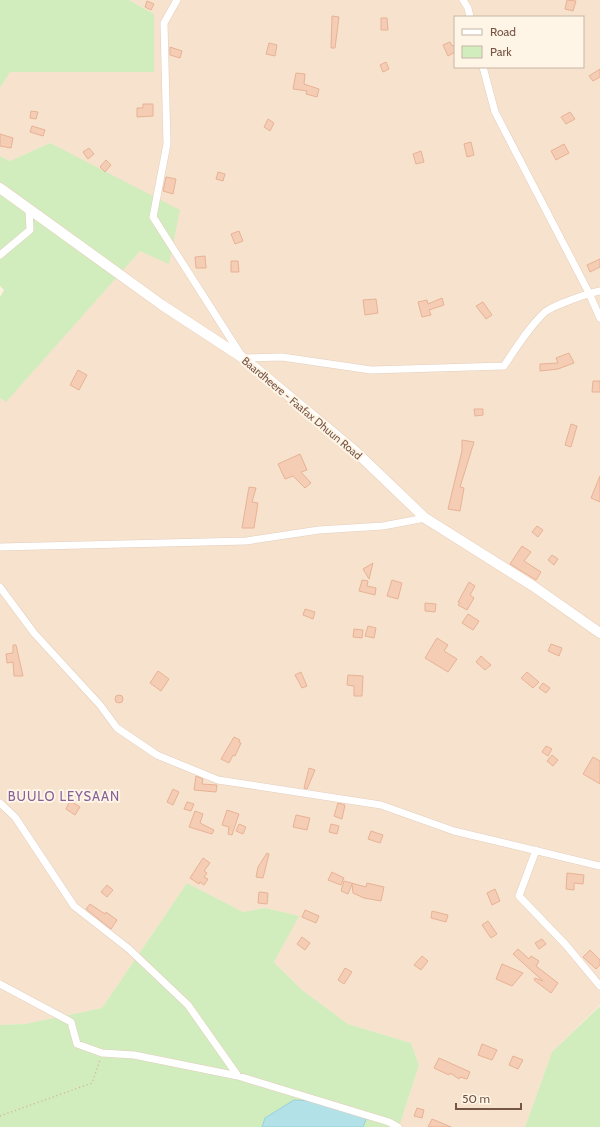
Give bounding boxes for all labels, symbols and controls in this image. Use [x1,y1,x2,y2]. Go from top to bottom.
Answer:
legend [454,16,584,68]
text: Road [490,24,516,39]
text: Park [490,44,512,59]
street label: Baardheere - Faafax Dhuun Road [239,354,365,462]
district label: BUULO LEYSAAN [8,788,120,804]
scale bar [456,1085,521,1111]
text: 50 m [462,1091,490,1106]

